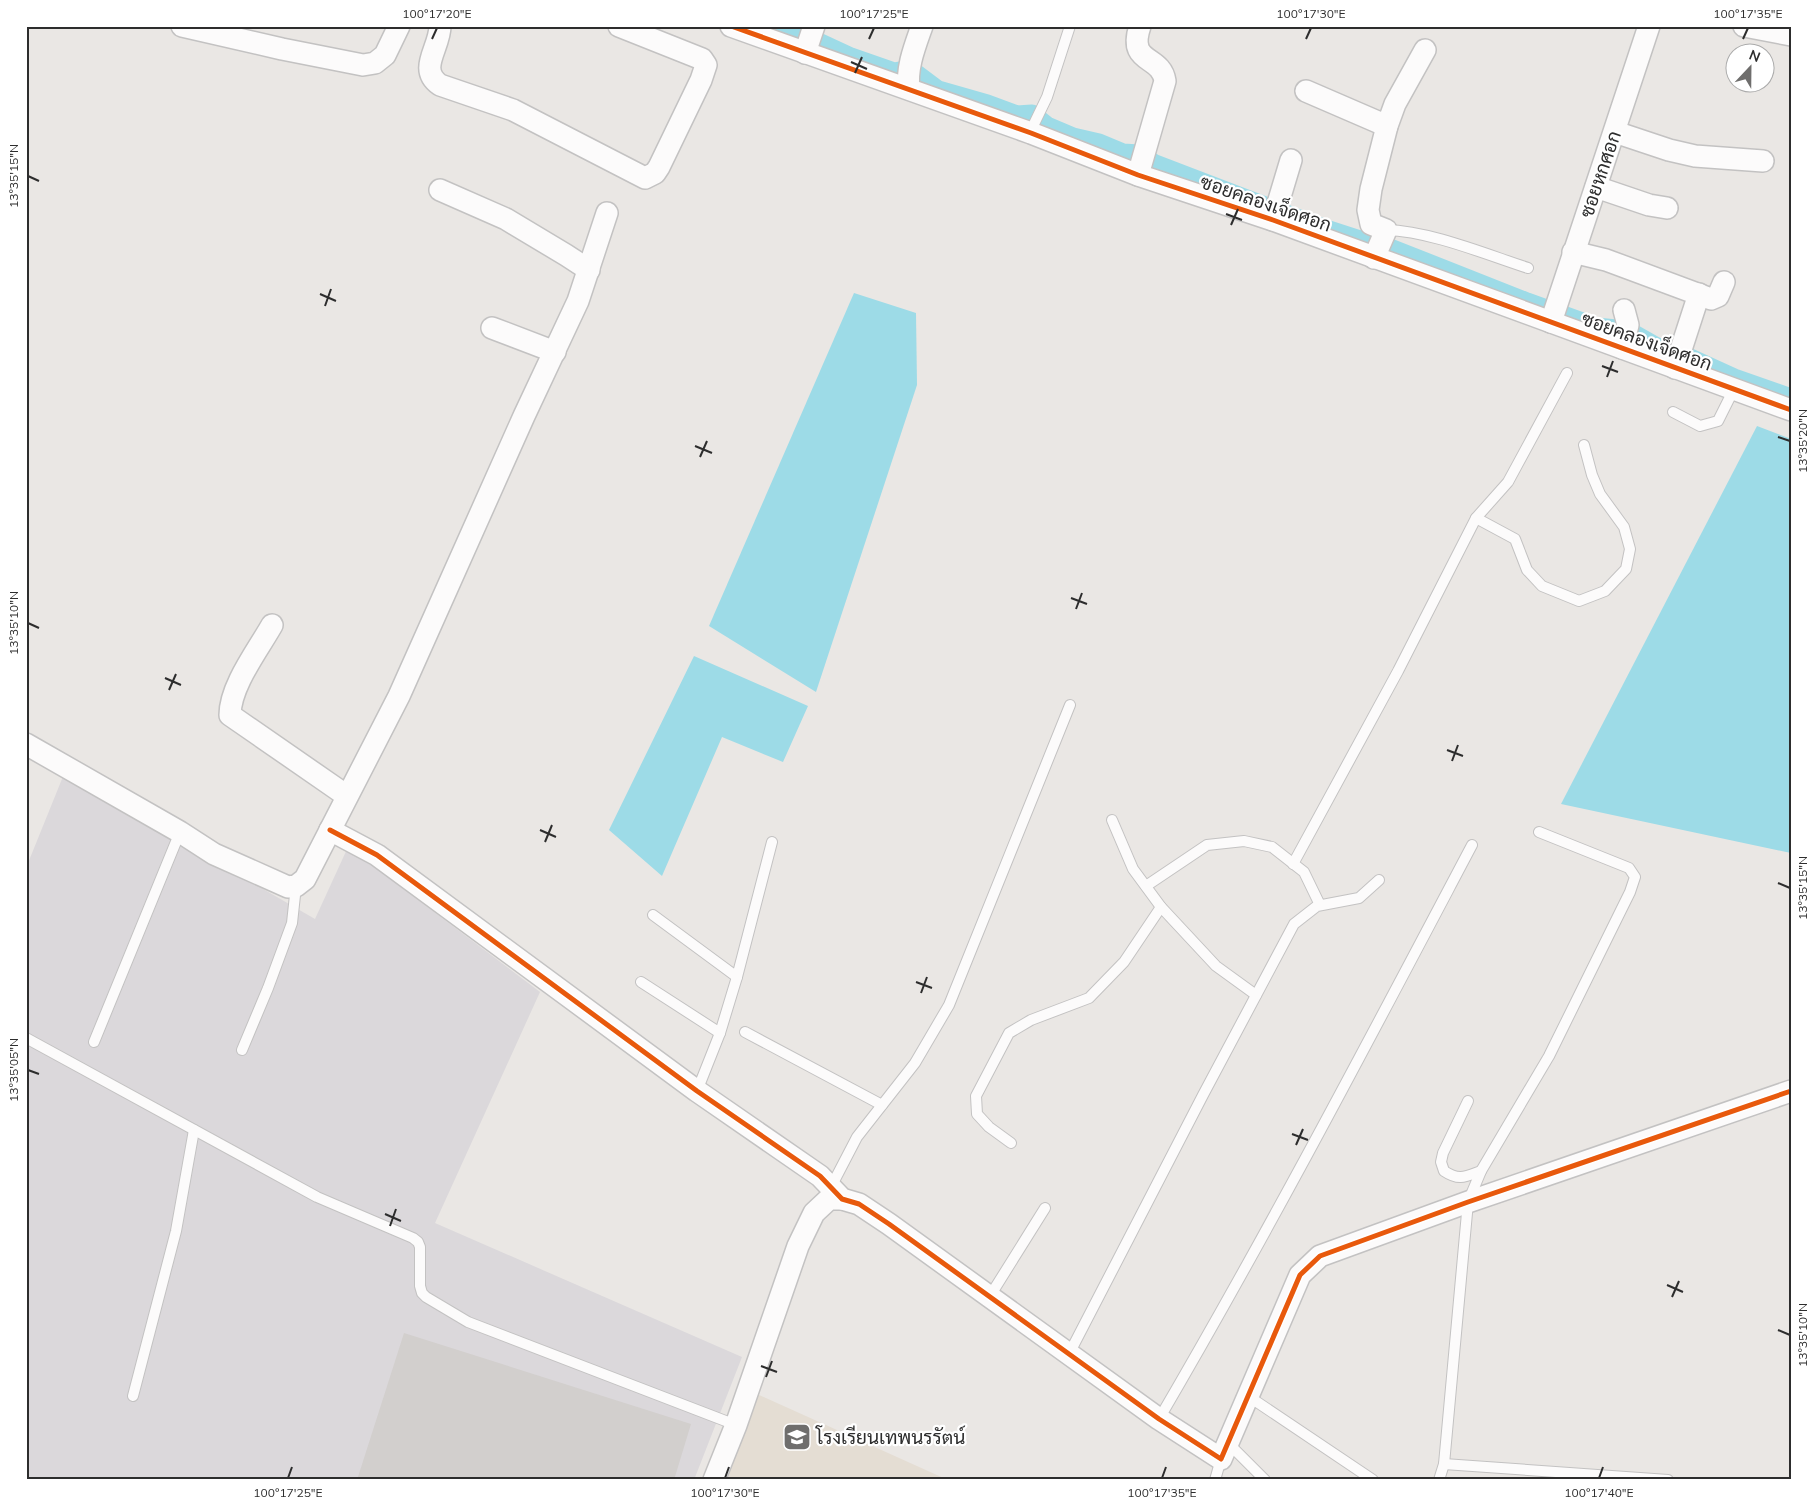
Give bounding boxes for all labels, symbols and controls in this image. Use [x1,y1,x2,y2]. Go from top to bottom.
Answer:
text: 100°17'20"E [402,6,472,21]
text: 100°17'25"E [839,6,909,21]
text: 100°17'30"E [1276,6,1346,21]
text: 100°17'35"E [1713,6,1783,21]
north arrow [1724,42,1774,92]
text: N [1747,46,1763,66]
street label: ซอยหกศอก [1574,127,1626,221]
text: 13°35'15"N [6,144,21,208]
street label: ซอยคลองเจ็ดศอก [1197,168,1335,237]
street label: ซอยคลองเจ็ดศอก [1578,305,1716,376]
text: 13°35'20"N [1795,409,1810,473]
text: 13°35'10"N [6,591,21,655]
text: 13°35'15"N [1795,856,1810,920]
text: 13°35'05"N [6,1038,21,1102]
text: 13°35'10"N [1795,1303,1810,1367]
school or university icon: โรงเรียนเทพนรรัตน์ [782,1422,812,1452]
place label: โรงเรียนเทพนรรัตน์ [815,1425,965,1449]
text: 100°17'25"E [253,1485,323,1500]
text: 100°17'30"E [690,1485,760,1500]
text: 100°17'35"E [1127,1485,1197,1500]
text: 100°17'40"E [1564,1485,1634,1500]

